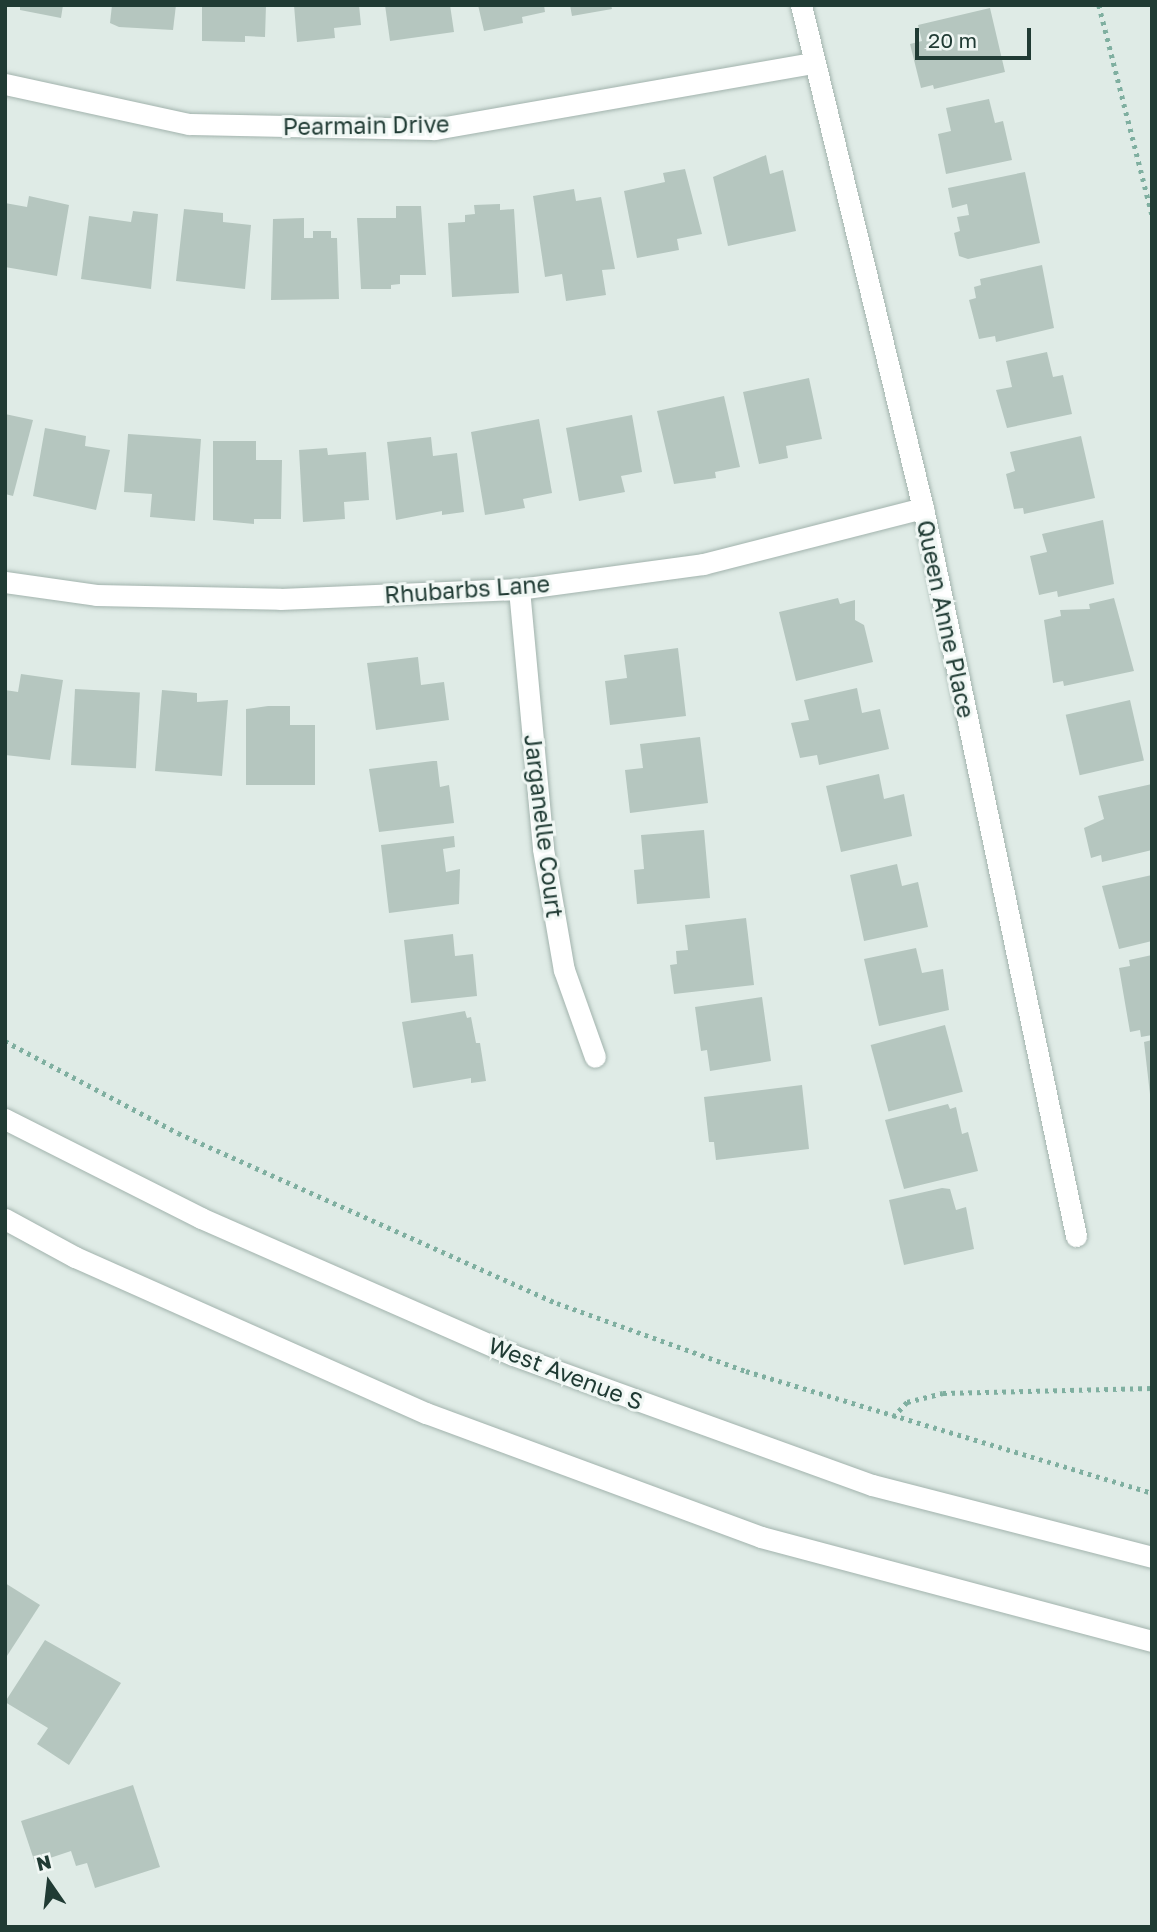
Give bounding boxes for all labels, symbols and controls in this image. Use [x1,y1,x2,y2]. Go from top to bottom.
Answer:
scale bar [919,14,1034,58]
text: 20 m [928,27,977,53]
street label: Pearmain Drive [283,110,449,140]
street label: Queen Anne Place [912,518,980,720]
street label: Rhubarbs Lane [383,569,551,609]
street label: Jarganelle Court [519,733,569,919]
street label: West Avenue S [485,1331,647,1415]
north arrow [14,1848,84,1918]
text: N [34,1849,54,1875]

